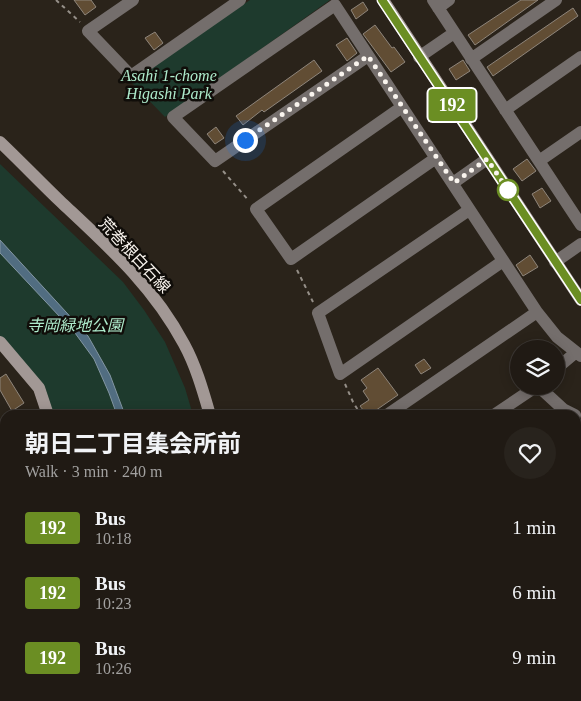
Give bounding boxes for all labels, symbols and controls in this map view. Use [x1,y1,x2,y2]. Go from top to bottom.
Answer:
park label: Asahi 1-chome Higashi Park [120,67,217,103]
line badge: 192 [423,89,481,121]
text: 192 [439,95,466,115]
your location [233,128,258,153]
unlabelled marker [497,179,519,201]
street label: 荒巻根白石線 [96,214,174,296]
park label: 寺岡緑地公園 [27,317,125,334]
map controls [510,340,565,395]
button: layers [510,340,565,395]
button: heart [504,427,556,479]
text: 朝日二丁目集会所前 [25,431,241,457]
text: Walk · 3 min · 240 m [25,463,162,480]
text: Bus [95,508,126,529]
text: 1 min [512,517,556,538]
text: 192 [39,518,66,538]
text: 10:18 [95,530,131,547]
text: Bus [95,573,126,594]
text: 6 min [512,582,556,603]
text: 192 [39,583,66,603]
text: 10:23 [95,595,131,612]
text: Bus [95,638,126,659]
text: 9 min [512,647,556,668]
text: 192 [39,648,66,668]
text: 10:26 [95,660,131,677]

